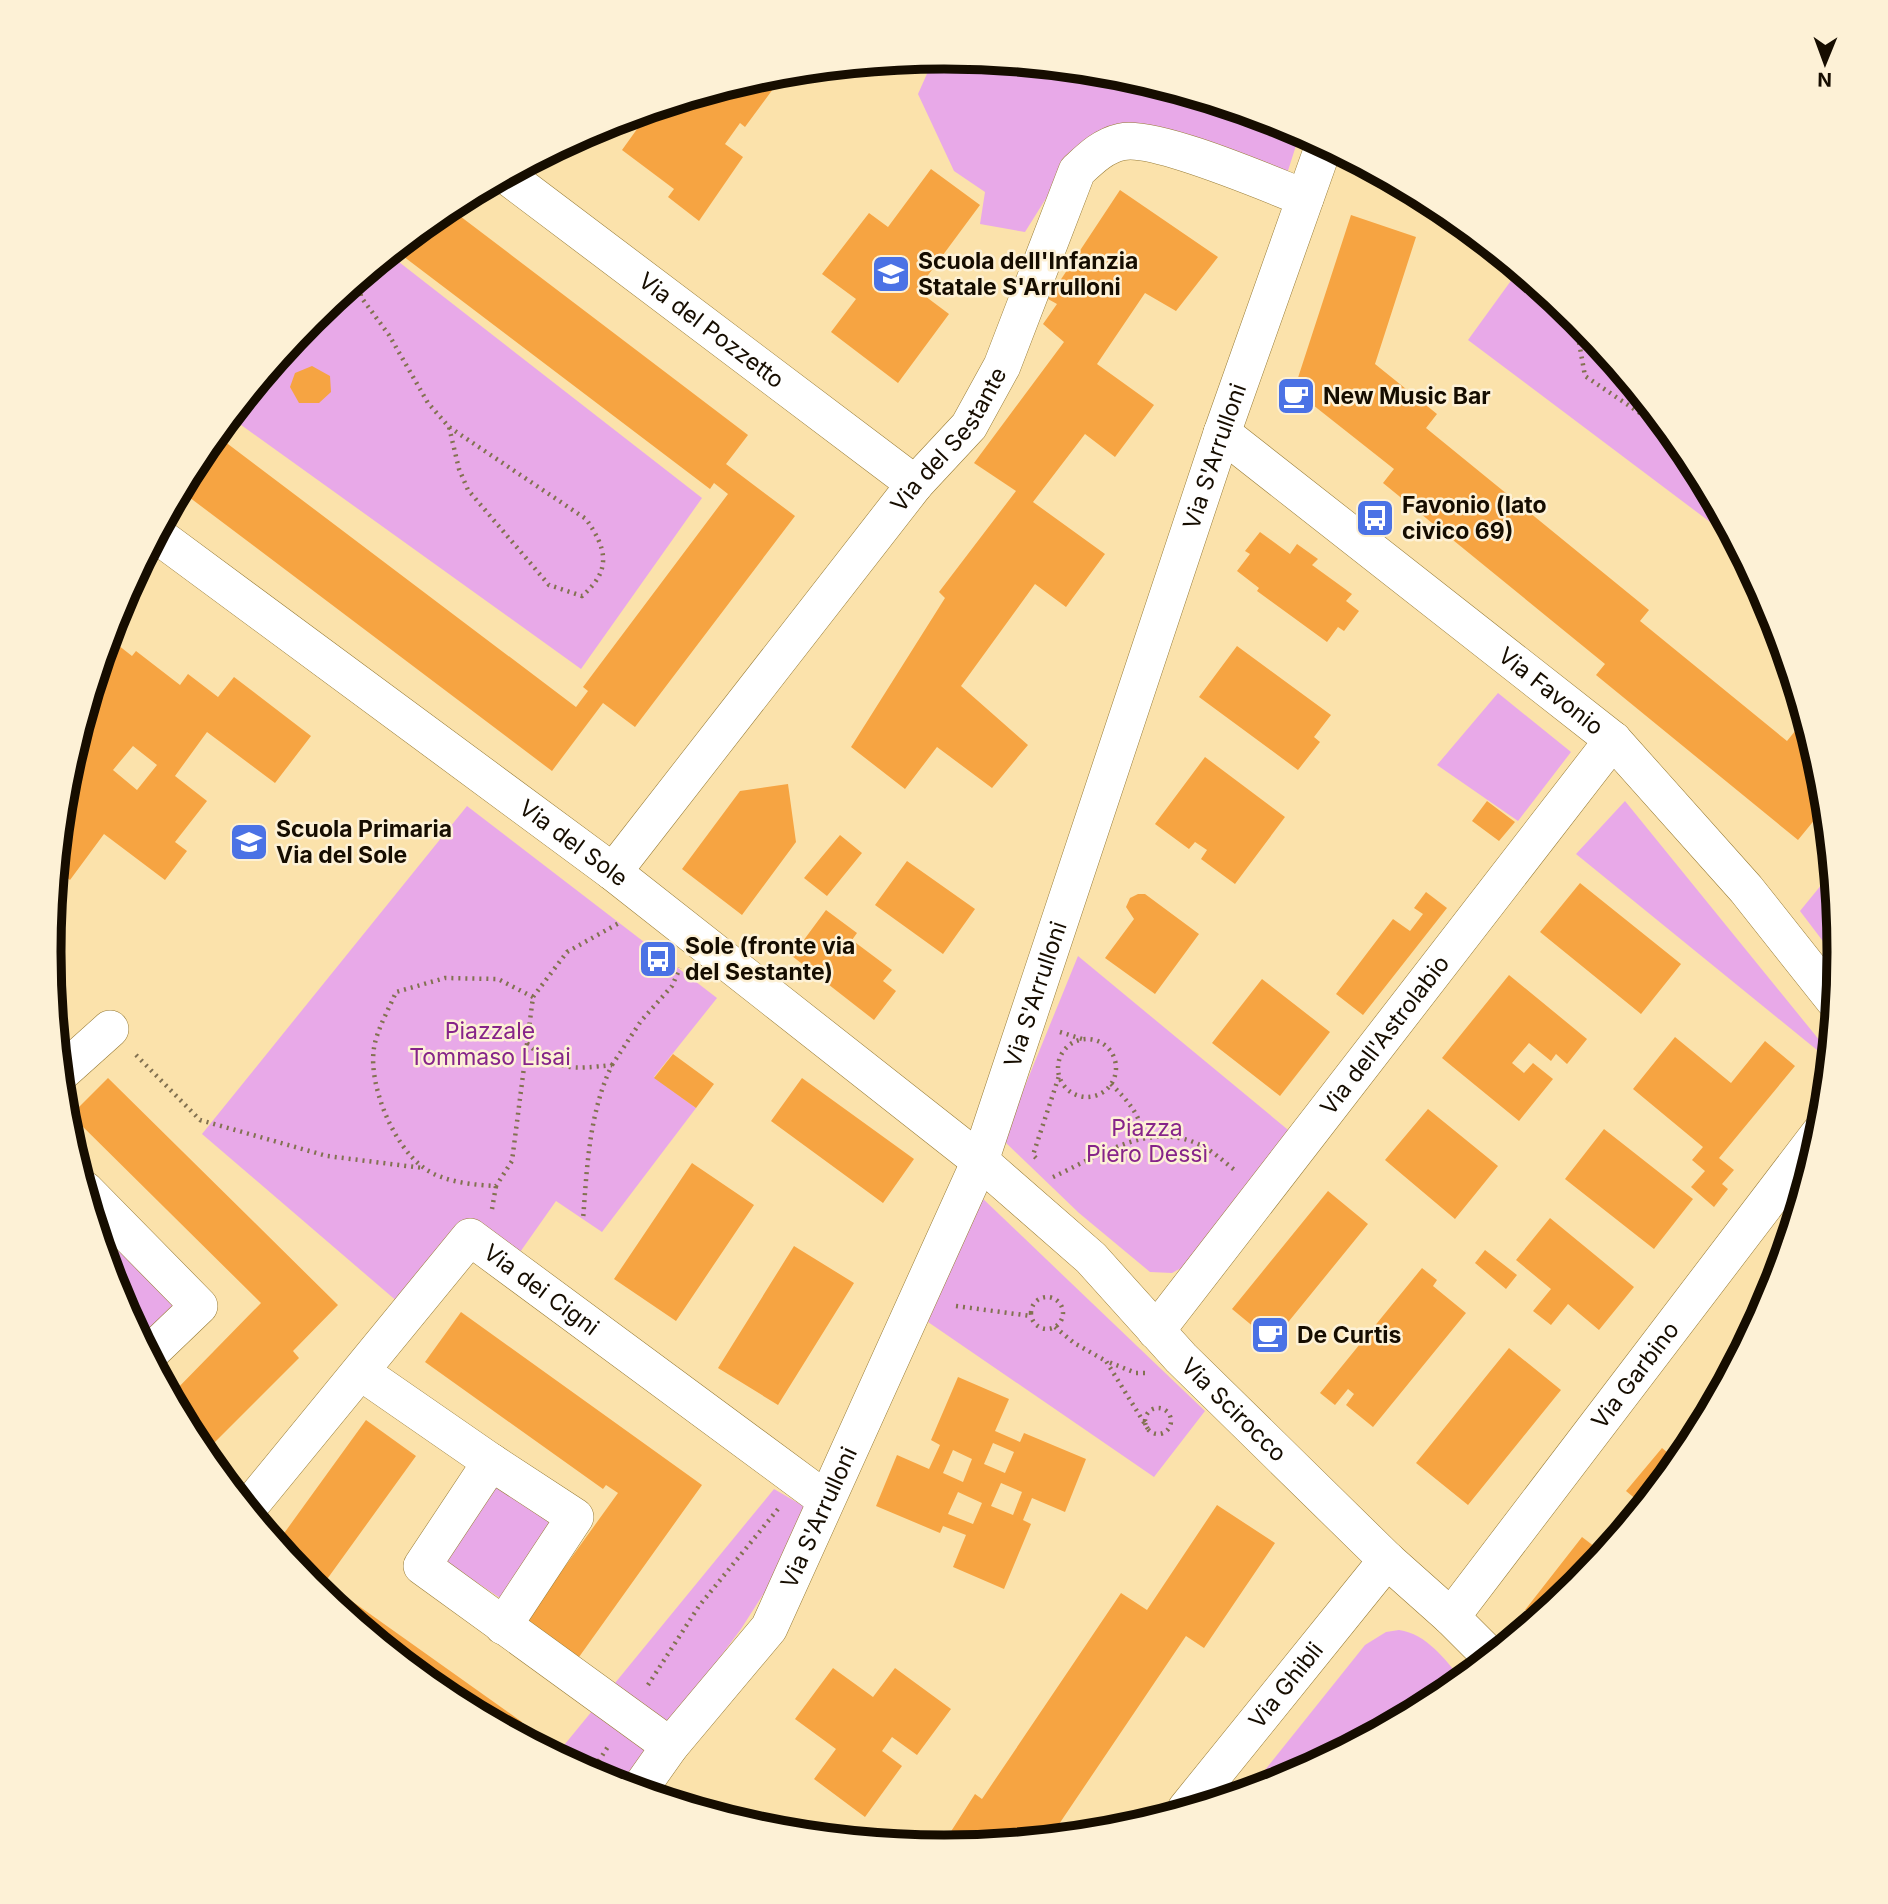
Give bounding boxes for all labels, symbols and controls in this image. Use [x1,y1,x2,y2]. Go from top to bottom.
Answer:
north arrow [1790,28,1860,98]
text: N [1817,68,1832,91]
place label: Scuola dell'Infanzia Statale S'Arrulloni [918,247,1138,301]
school or university icon: Scuola dell'Infanzia Statale S'Arrulloni [870,253,912,295]
street label: Via del Pozzetto [633,266,790,394]
street label: Via del Sestante [885,362,1013,517]
cafe icon: New Music Bar [1275,375,1317,417]
street label: Via S'Arrulloni [1177,380,1252,533]
place label: New Music Bar [1323,382,1491,410]
place label: Favonio (lato civico 69) [1402,491,1547,545]
bus stop icon: Favonio (lato civico 69) [1354,497,1396,539]
street label: Via Favonio [1493,641,1609,741]
street label: Via del Sole [514,794,633,892]
place label: Scuola Primaria Via del Sole [276,815,452,869]
school or university icon: Scuola Primaria Via del Sole [228,821,270,863]
street label: Via S'Arrulloni [998,918,1073,1071]
place label: Sole (fronte via del Sestante) [685,932,855,986]
bus stop icon: Sole (fronte via del Sestante) [637,938,679,980]
street label: Via dell'Astrolabio [1314,950,1455,1121]
park label: Piazzale Tommaso Lisai [409,1017,571,1071]
park label: Piazza Piero Dessì [1086,1114,1208,1168]
street label: Via dei Cigni [478,1238,604,1341]
cafe icon: De Curtis [1249,1314,1291,1356]
street label: Via Garbino [1586,1316,1685,1434]
place label: De Curtis [1297,1321,1402,1349]
street label: Via Scirocco [1175,1352,1292,1468]
street label: Via S'Arrulloni [775,1443,863,1593]
street label: Via Ghibli [1243,1637,1329,1734]

